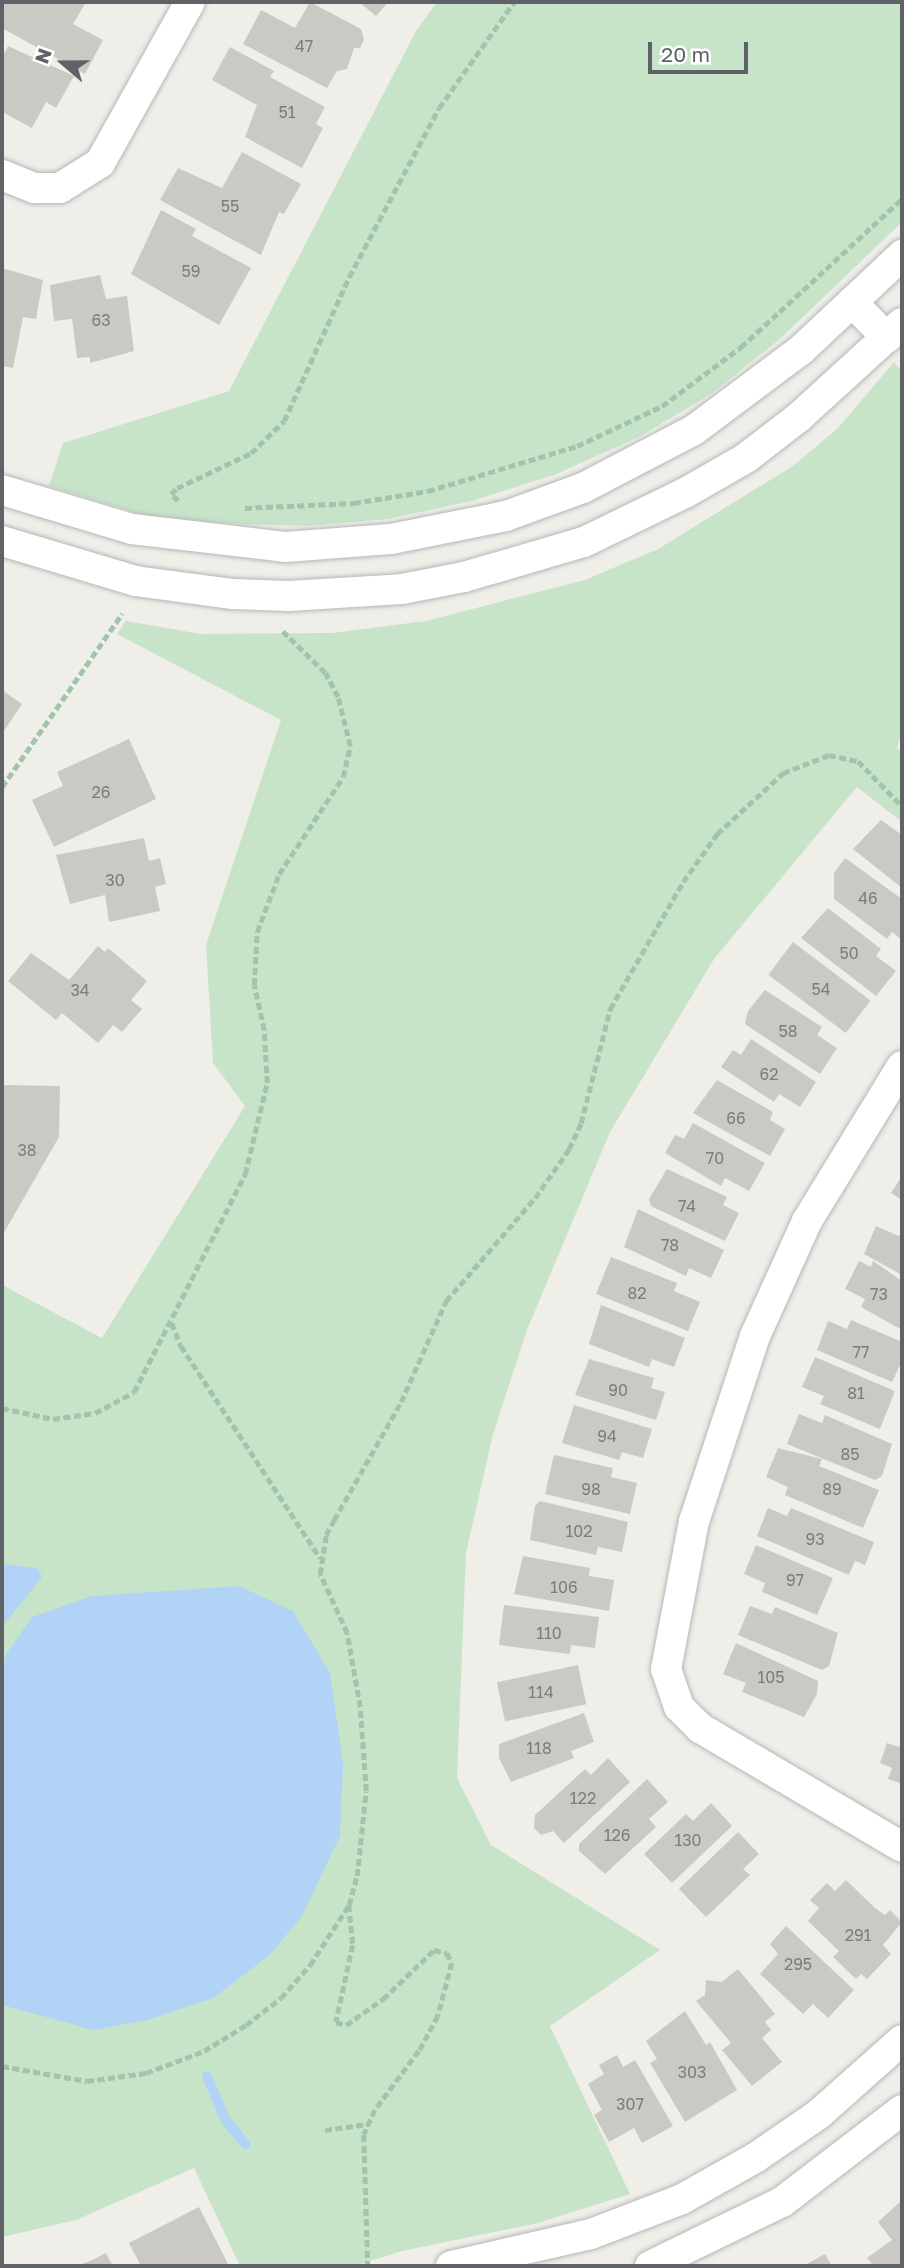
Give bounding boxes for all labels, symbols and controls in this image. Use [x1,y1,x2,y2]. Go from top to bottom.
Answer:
north arrow [28,28,98,98]
scale bar [652,28,752,72]
house number: 47 [295,36,313,56]
text: 20 m [661,41,710,67]
text: N [30,45,56,66]
house number: 51 [278,102,296,122]
house number: 55 [221,196,239,216]
house number: 59 [182,261,200,281]
house number: 63 [91,310,111,330]
house number: 26 [92,782,110,802]
house number: 30 [105,870,125,890]
house number: 46 [858,888,878,908]
house number: 50 [839,943,859,963]
house number: 54 [811,979,831,999]
house number: 34 [70,980,90,1000]
house number: 58 [778,1021,798,1041]
house number: 62 [760,1064,778,1084]
house number: 66 [726,1108,746,1128]
house number: 38 [17,1140,37,1160]
house number: 70 [706,1148,724,1168]
house number: 74 [678,1196,696,1216]
house number: 78 [661,1235,679,1255]
house number: 82 [627,1283,647,1303]
house number: 73 [870,1284,888,1304]
house number: 77 [853,1342,869,1362]
house number: 90 [608,1380,628,1400]
house number: 81 [847,1383,865,1403]
house number: 94 [597,1426,617,1446]
house number: 85 [840,1444,860,1464]
house number: 98 [581,1479,601,1499]
house number: 89 [822,1479,842,1499]
house number: 102 [566,1521,592,1541]
house number: 93 [805,1529,825,1549]
house number: 97 [786,1570,804,1590]
house number: 106 [550,1577,578,1597]
house number: 110 [536,1623,562,1643]
house number: 105 [758,1667,784,1687]
house number: 114 [528,1682,554,1702]
house number: 118 [526,1738,552,1758]
house number: 122 [570,1788,596,1808]
house number: 126 [604,1825,630,1845]
house number: 130 [674,1830,702,1850]
house number: 291 [845,1925,871,1945]
house number: 295 [784,1954,812,1974]
house number: 303 [678,2062,706,2082]
house number: 307 [616,2094,644,2114]

